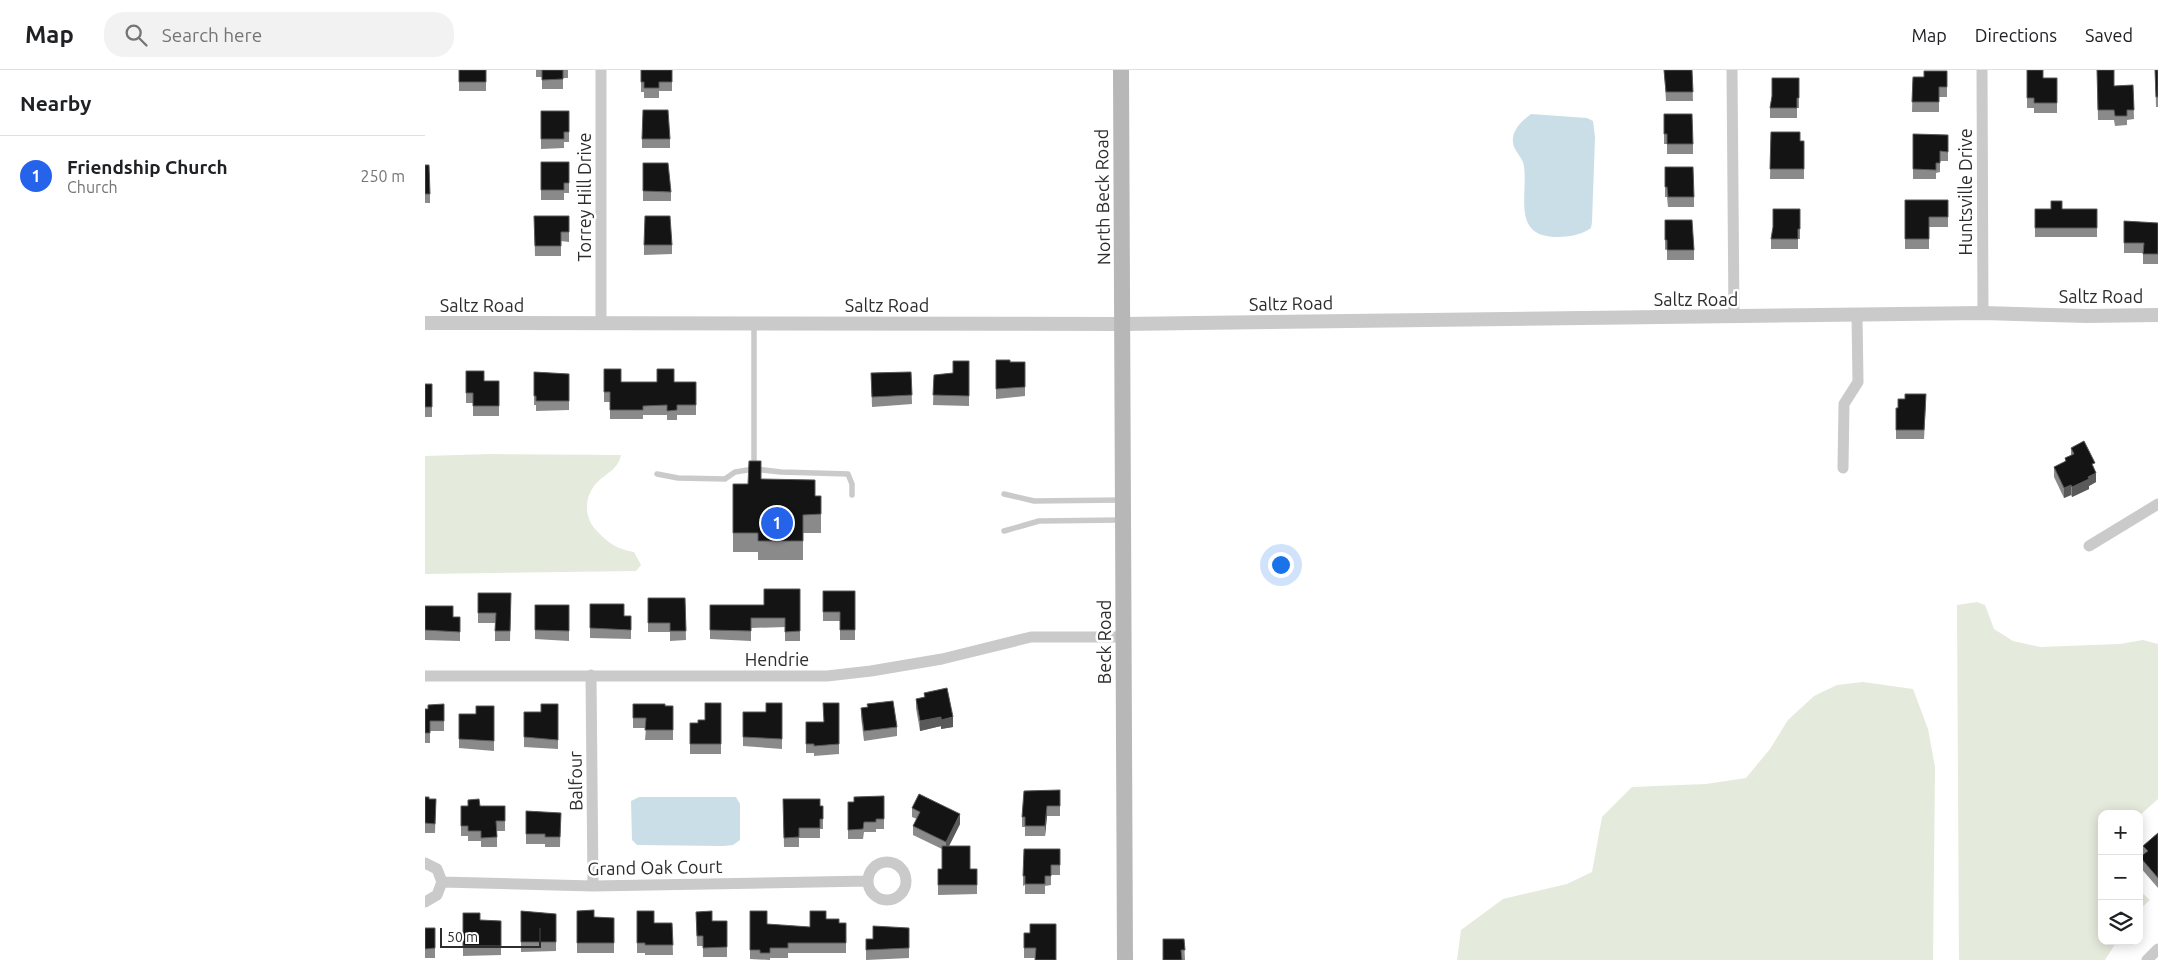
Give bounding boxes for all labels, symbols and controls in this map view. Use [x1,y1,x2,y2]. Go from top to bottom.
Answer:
search box [104,12,454,57]
text: Map [25,21,74,48]
icon: search [122,21,150,49]
text: Search here [162,24,262,46]
text: Map [1911,25,1947,45]
text: Directions [1975,25,2057,45]
text: Saved [2085,25,2133,45]
text: Nearby [20,91,91,115]
street label: Huntsville Drive [1955,128,1975,256]
street label: North Beck Road [1091,129,1113,265]
street label: Torrey Hill Drive [574,132,594,262]
text: Friendship Church [67,156,228,178]
text: 1 [31,167,41,185]
text: 250 m [360,167,405,185]
text: Church [67,178,118,196]
street label: Saltz Road [2059,286,2143,306]
street label: Saltz Road [1654,289,1738,309]
street label: Saltz Road [1249,292,1333,314]
street label: Saltz Road [440,295,524,315]
street label: Saltz Road [845,295,929,315]
pin: 1 [761,504,793,542]
your location [1268,552,1294,578]
street label: Beck Road [1094,600,1114,684]
street label: Hendrie [745,649,809,669]
street label: Balfour [564,751,586,811]
map controls [2098,810,2143,945]
button: + [2098,810,2143,855]
button: − [2098,855,2143,900]
street label: Grand Oak Court [587,856,723,878]
button: layers [2098,900,2143,945]
scale bar [440,925,541,948]
text: 50 m [447,929,478,945]

